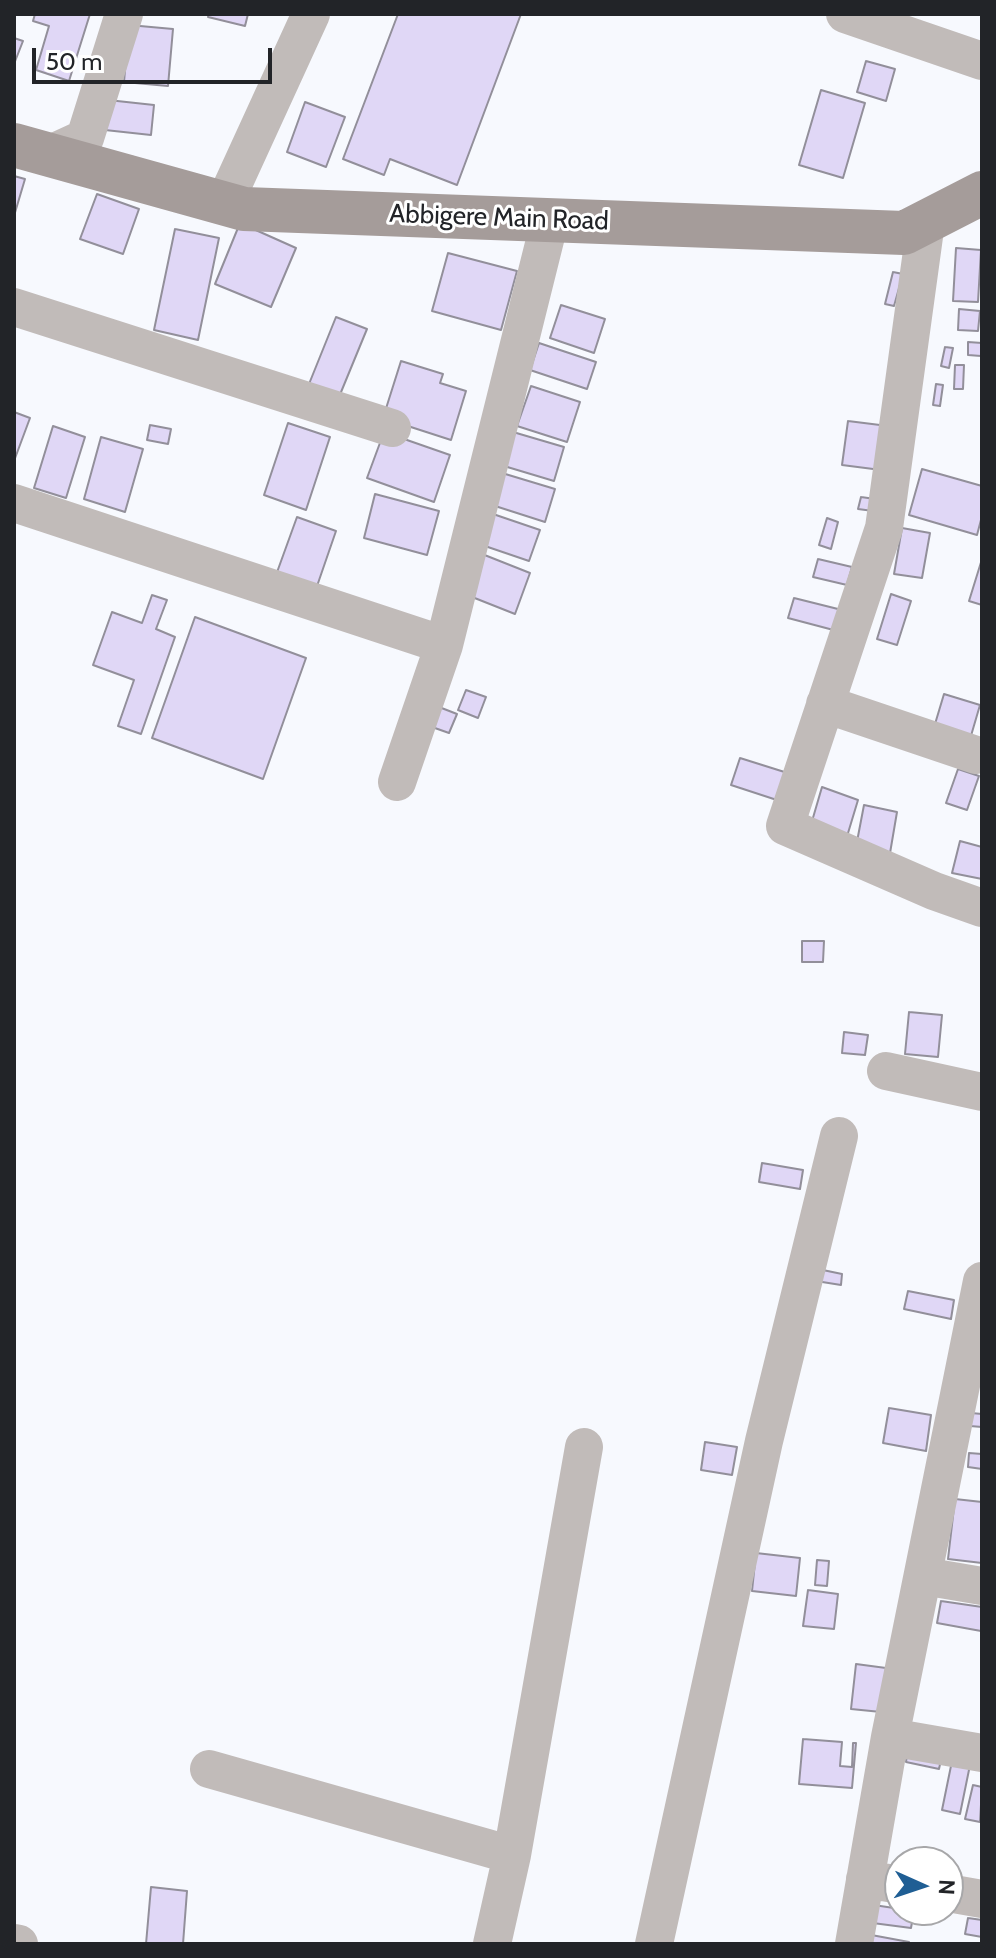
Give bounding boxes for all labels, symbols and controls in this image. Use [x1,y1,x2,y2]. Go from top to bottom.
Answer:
scale bar [36,32,276,82]
text: 50 m [46,47,102,76]
street label: Abbigere Main Road [389,199,609,237]
north arrow [884,1846,964,1926]
text: N [933,1879,960,1896]

